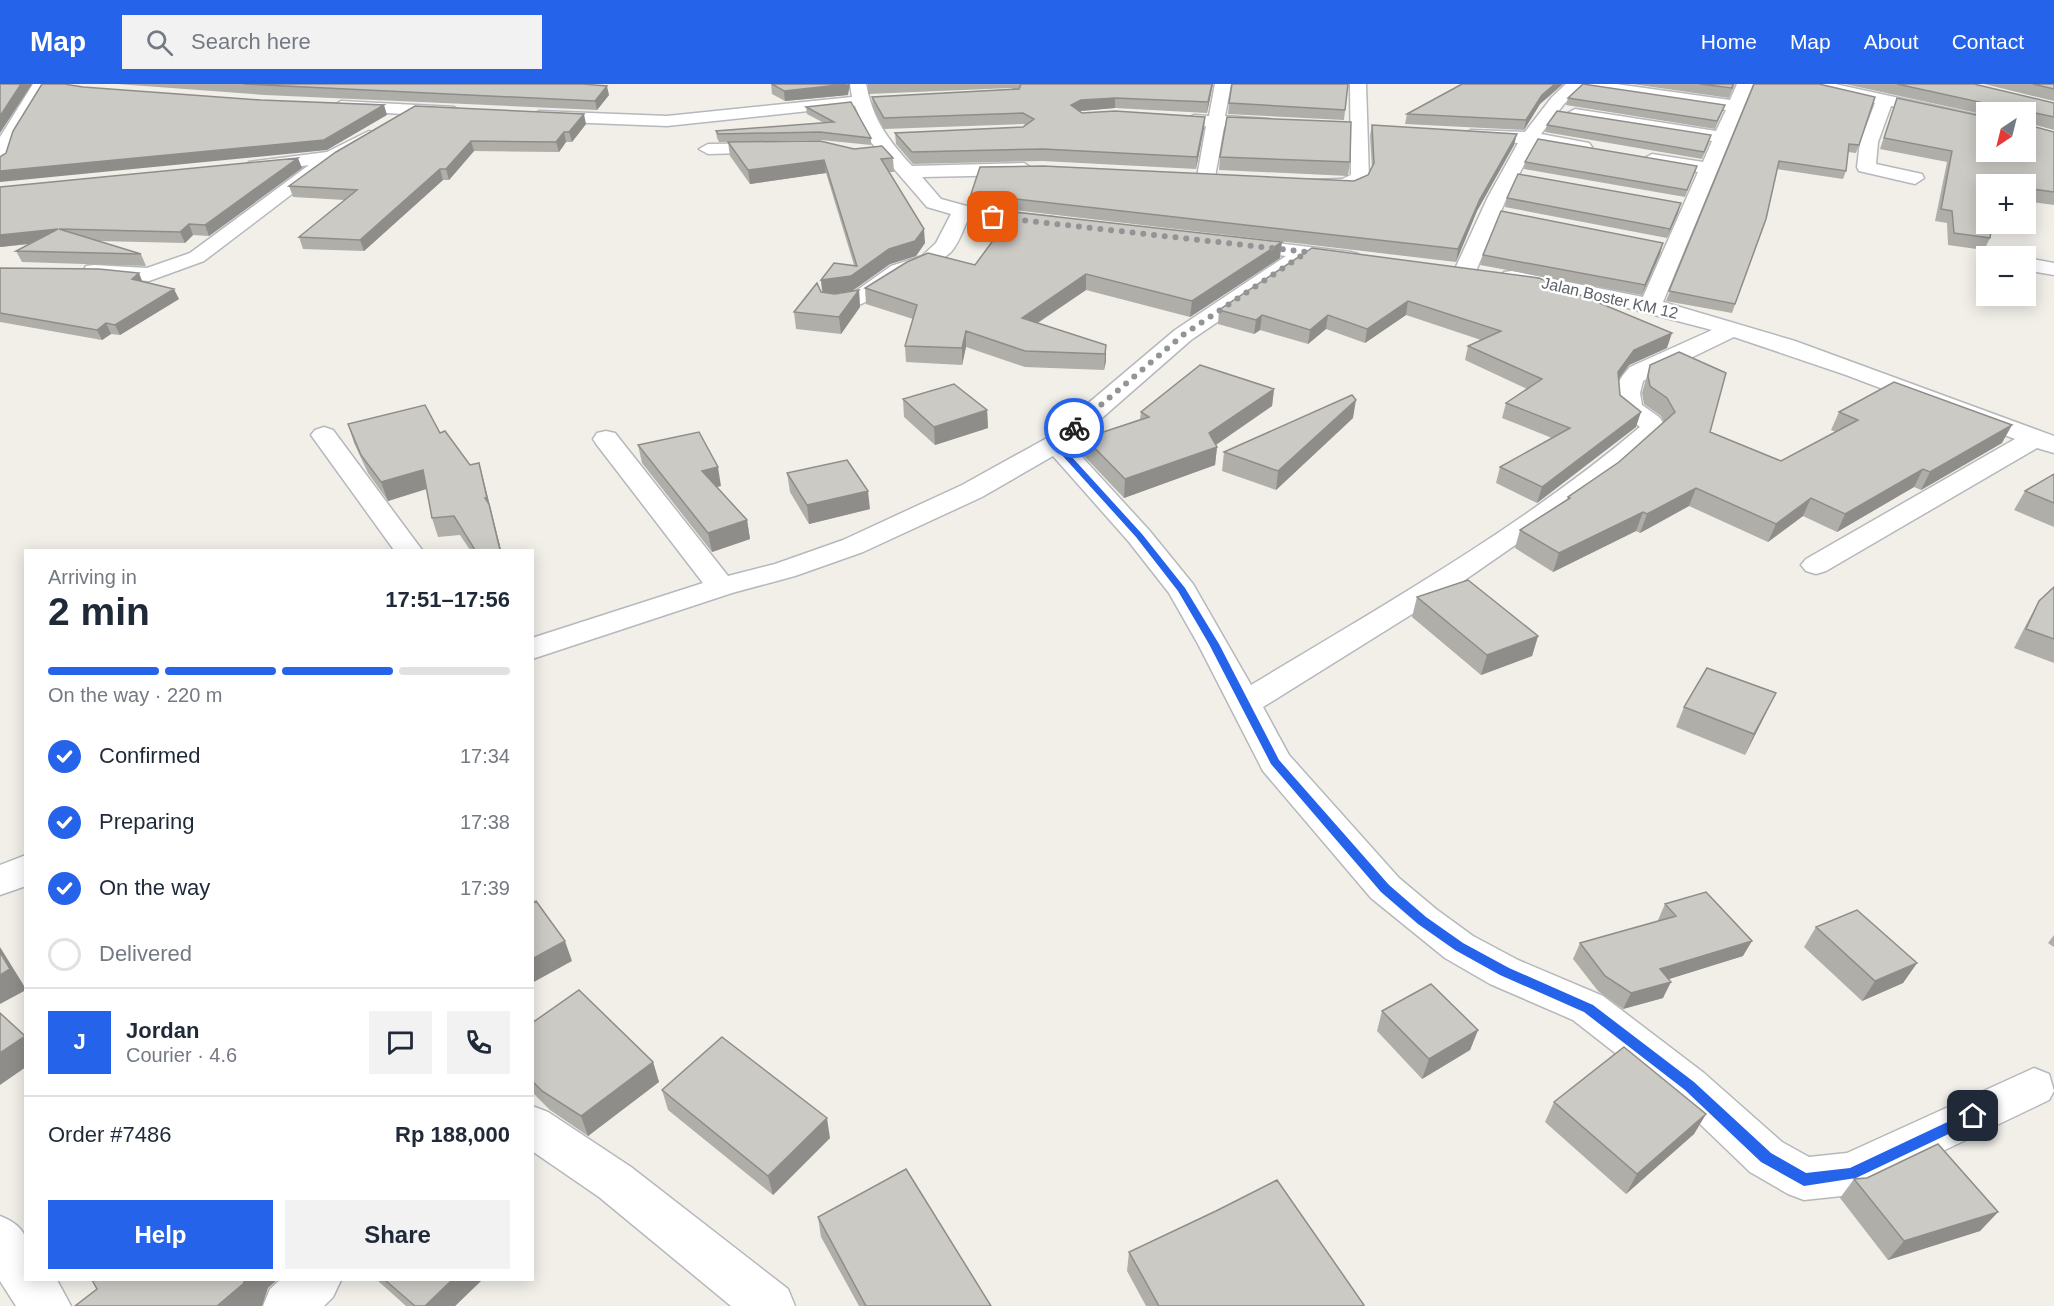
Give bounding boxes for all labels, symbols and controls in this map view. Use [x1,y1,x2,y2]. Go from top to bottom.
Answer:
search box [122,15,542,69]
text: Map [30,26,86,57]
icon: search [143,26,176,59]
text: Search here [191,29,311,54]
text: Home [1701,30,1757,53]
text: Map [1790,30,1831,53]
text: About [1864,30,1919,53]
text: Contact [1952,30,2024,53]
north arrow [1976,102,2036,162]
map controls [1976,102,2036,306]
button: + [1976,174,2036,234]
pin [967,191,1018,242]
icon: bag [976,200,1009,233]
button: − [1976,246,2036,306]
street label: Jalan Boster KM 12 [1540,274,1680,322]
courier [1044,398,1104,458]
icon: bike [1058,412,1091,445]
text: Arriving in [48,566,137,588]
text: 17:51–17:56 [385,587,510,612]
text: 2 min [48,590,150,633]
text: On the way · 220 m [48,684,223,706]
icon: check [48,740,81,773]
text: Confirmed [99,743,200,768]
text: 17:34 [460,745,510,767]
icon: check [48,806,81,839]
text: Preparing [99,809,194,834]
text: 17:38 [460,811,510,833]
icon: check [48,872,81,905]
text: On the way [99,875,210,900]
text: 17:39 [460,877,510,899]
text: Delivered [99,941,192,966]
button: chat [369,1011,432,1074]
button: phone [447,1011,510,1074]
text: Jordan [126,1018,199,1043]
text: J [73,1029,86,1054]
text: Courier · 4.6 [126,1044,237,1066]
pin [1947,1090,1998,1141]
icon: home [1956,1099,1989,1132]
text: Order #7486 [48,1122,172,1147]
text: Rp 188,000 [395,1122,510,1147]
button: Help [48,1200,273,1269]
button: Share [285,1200,510,1269]

